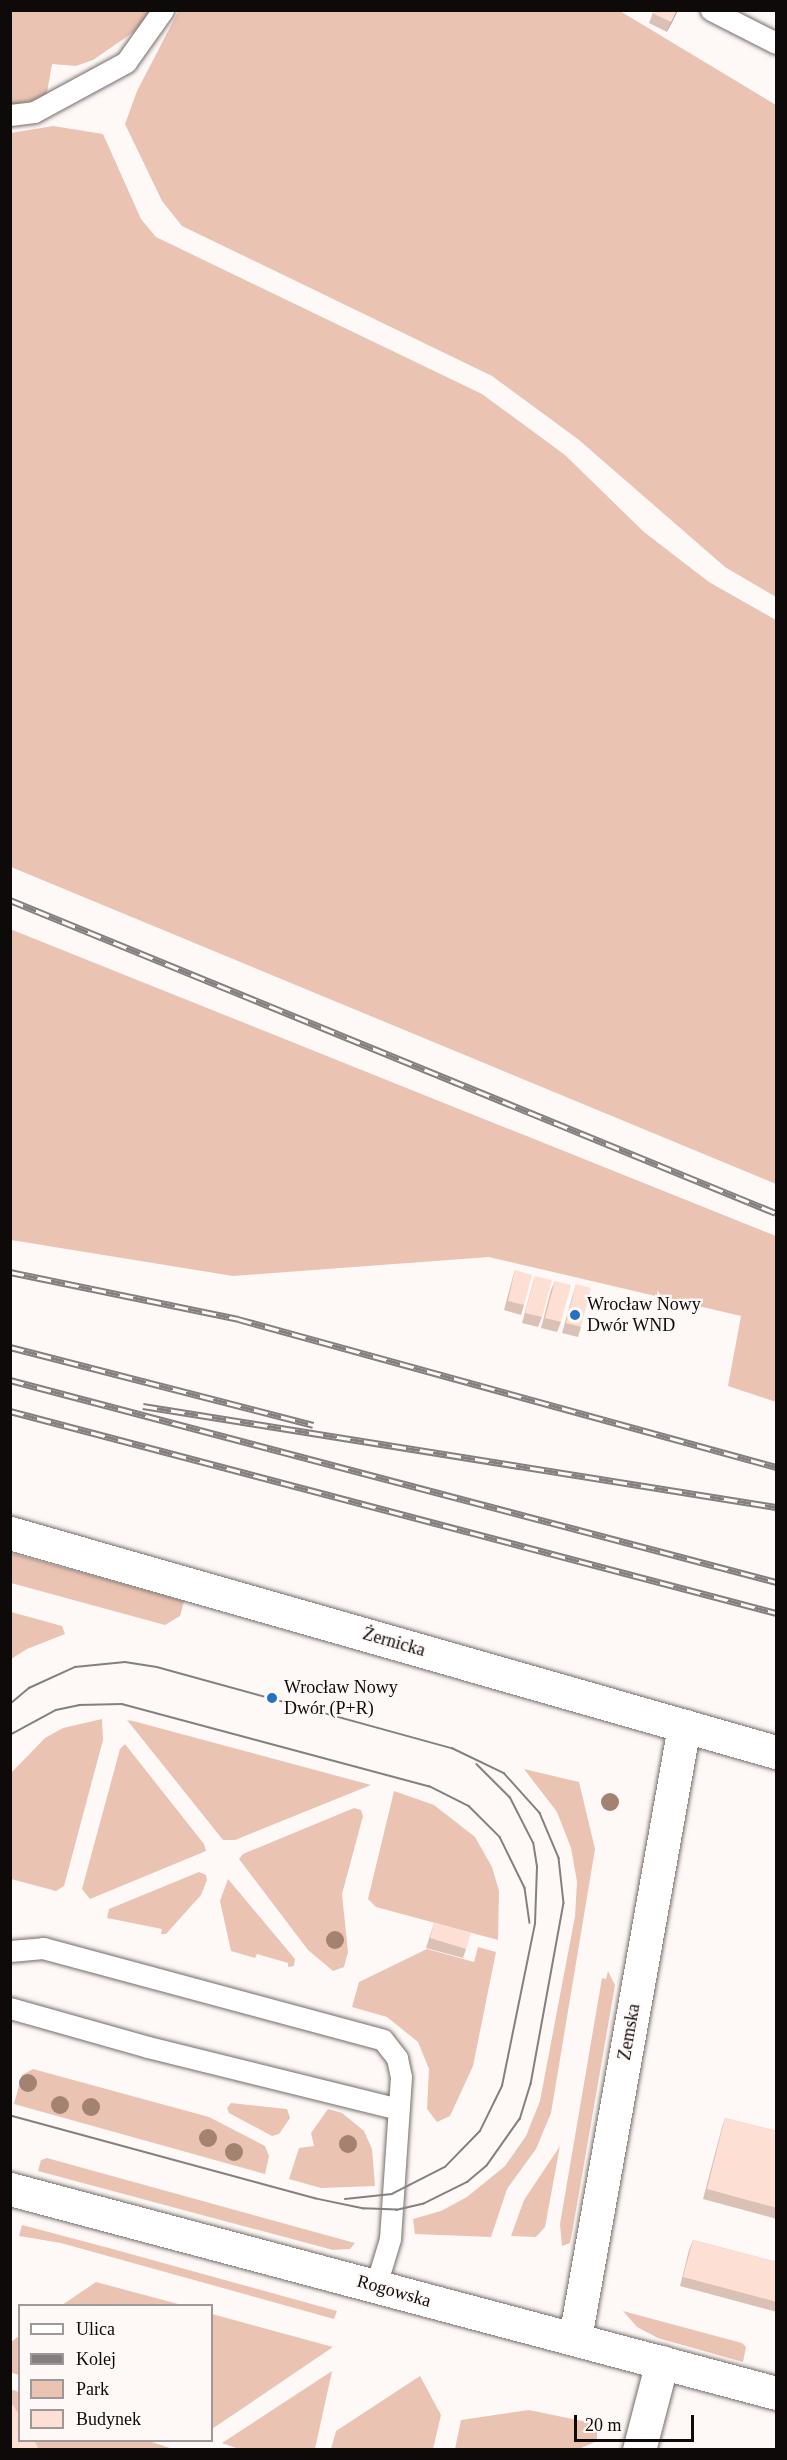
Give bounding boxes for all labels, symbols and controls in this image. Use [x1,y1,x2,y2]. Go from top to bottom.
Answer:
place label: Wrocław Nowy Dwór WND [587,1294,701,1336]
marker: Wrocław Nowy Dwór WND [568,1308,582,1322]
street label: Żernicka [360,1623,428,1661]
place label: Wrocław Nowy Dwór (P+R) [284,1677,398,1720]
marker: Wrocław Nowy Dwór (P+R) [265,1691,279,1705]
street label: Zemska [613,2002,645,2062]
street label: Rogowska [354,2270,434,2312]
legend [18,2304,213,2442]
text: Ulica [76,2319,115,2339]
text: Kolej [76,2349,116,2369]
text: Park [76,2379,109,2399]
scale bar [577,2403,697,2441]
text: Budynek [76,2409,141,2429]
text: 20 m [585,2415,622,2435]

